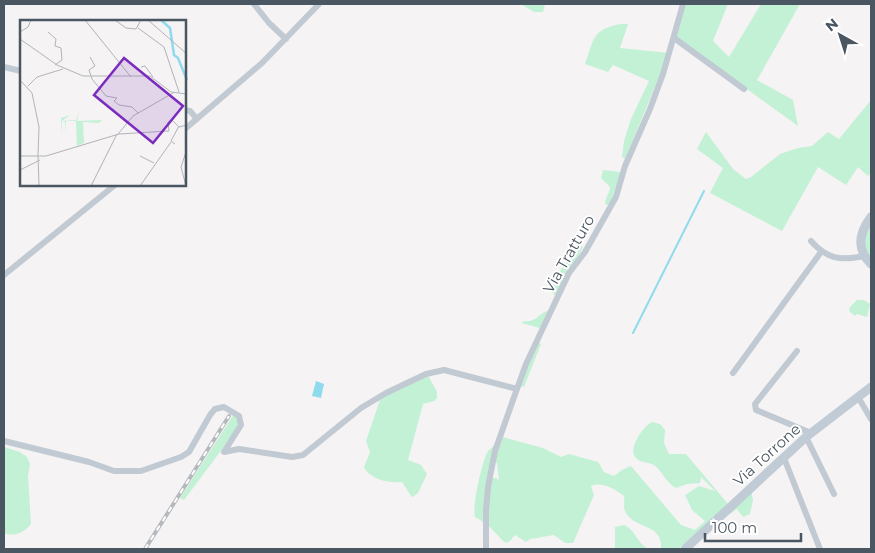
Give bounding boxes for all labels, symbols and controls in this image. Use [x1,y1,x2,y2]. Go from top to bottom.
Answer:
north arrow [815,10,865,60]
text: N [822,14,842,35]
inset map [20,20,186,186]
street label: Via Tratturo [539,211,599,296]
street label: Via Torrone [729,419,804,490]
scale bar [705,510,801,542]
text: 100 m [712,518,757,537]

